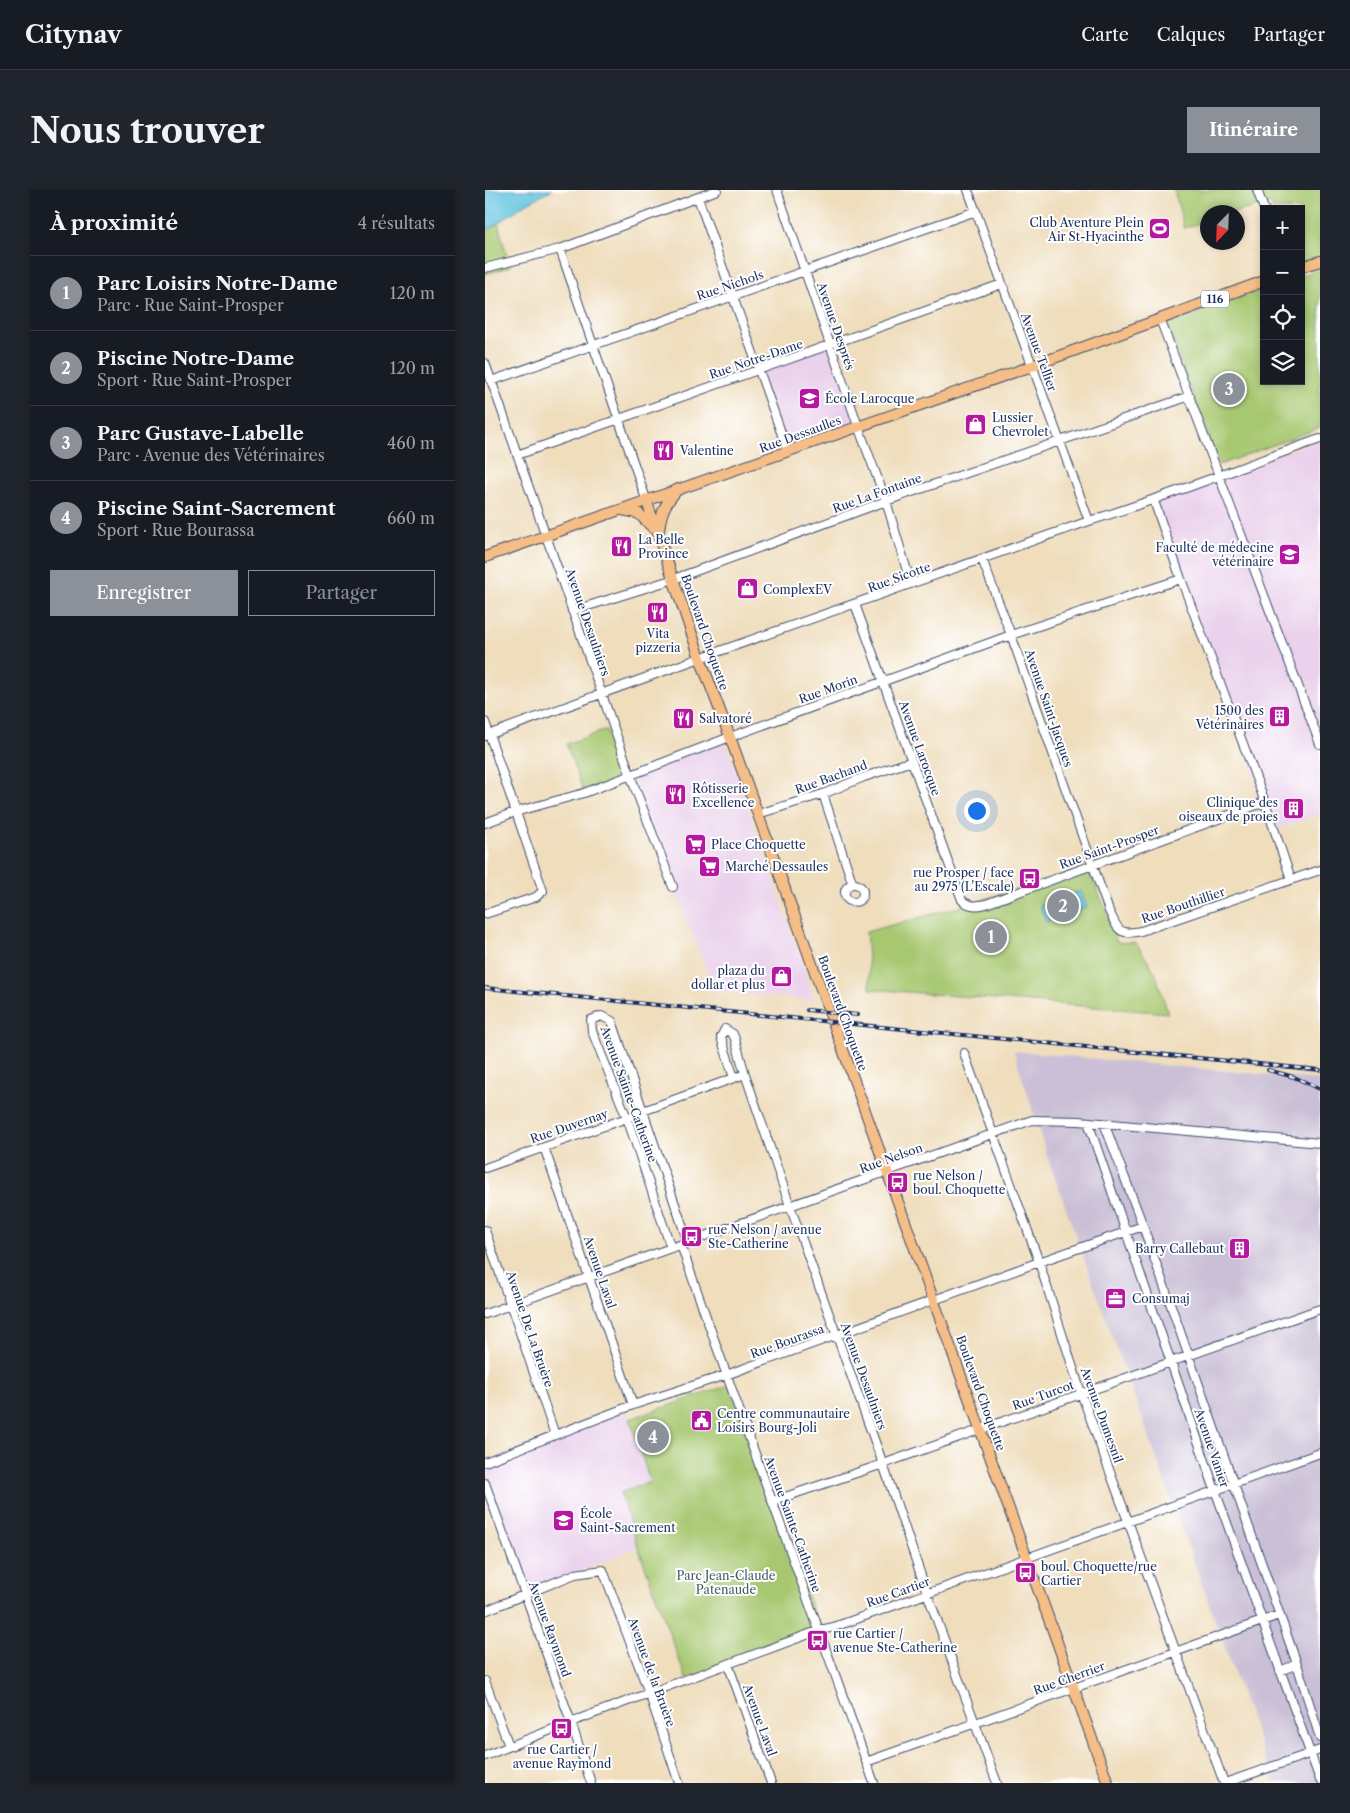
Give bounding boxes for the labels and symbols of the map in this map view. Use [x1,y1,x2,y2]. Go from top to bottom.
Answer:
north arrow [1200,205,1245,250]
place label: Club Aventure Plein Air St-Hyacinthe [1029,215,1144,244]
sports icon: Club Aventure Plein Air St-Hyacinthe [1148,217,1172,241]
street label: Rue Nichols [695,267,765,303]
street label: Avenue Després [814,279,858,372]
road number: 116 [1201,290,1229,308]
street label: Avenue Tellier [1017,310,1060,393]
street label: Rue Notre-Dame [707,336,805,382]
pin: 3 [1213,370,1245,408]
school or university icon: École Larocque [797,386,821,410]
place label: École Larocque [825,390,915,406]
place label: Lussier Chevrolet [992,410,1049,439]
street label: Rue Dessaulles [757,412,843,456]
shop icon: Lussier Chevrolet [964,412,988,436]
restaurant icon: Valentine [652,438,676,462]
place label: Valentine [679,443,734,458]
street label: Rue La Fontaine [830,470,924,516]
place label: La Belle Province [638,532,689,561]
restaurant icon: La Belle Province [610,534,634,558]
place label: Faculté de médecine vétérinaire [1156,540,1274,569]
school or university icon: Faculté de médecine vétérinaire [1278,542,1302,566]
street label: Rue Sicotte [866,559,933,595]
street label: Avenue Desaulniers [562,565,613,678]
street label: Boulevard Choquette [678,572,732,692]
shop icon: ComplexEV [735,577,759,601]
place label: ComplexEV [763,582,832,597]
restaurant icon: Vita pizzeria [646,600,670,624]
place label: Vita pizzeria [635,626,681,655]
street label: Avenue Saint-Jacques [1021,646,1076,769]
street label: Rue Morin [797,671,860,707]
street label: Avenue Larocque [896,698,944,798]
place label: 1500 des Vétérinaires [1195,703,1264,732]
building icon: 1500 des Vétérinaires [1268,705,1292,729]
restaurant icon: Salvatoré [671,706,695,730]
place label: Salvatoré [699,711,752,726]
street label: Rue Bachand [793,757,870,797]
place label: Rôtisserie Excellence [692,781,755,810]
restaurant icon: Rôtisserie Excellence [664,783,688,807]
place label: Clinique des oiseaux de proies [1179,795,1278,824]
building icon: Clinique des oiseaux de proies [1282,797,1306,821]
your location [964,798,990,824]
street label: Rue Saint-Prosper [1057,822,1161,872]
supermarket icon: Place Choquette [683,832,707,856]
place label: Place Choquette [711,837,806,852]
supermarket icon: Marché Dessaules [697,854,721,878]
place label: Marché Dessaules [725,859,828,874]
place label: rue Prosper / face au 2975 (L'Escale) [913,865,1014,894]
bus stop icon: rue Prosper / face au 2975 (L'Escale) [1018,867,1042,891]
street label: Rue Bouthillier [1139,884,1227,926]
pin: 2 [1047,887,1079,925]
pin: 1 [975,918,1007,956]
street label: Boulevard Choquette [815,953,871,1073]
place label: plaza du dollar et plus [691,963,766,992]
shop icon: plaza du dollar et plus [769,965,793,989]
street label: Avenue Sainte-Catherine [597,1023,661,1164]
street label: Rue Duvernay [528,1106,610,1146]
street label: Rue Nelson [857,1139,925,1176]
place label: rue Nelson / boul. Choquette [913,1168,1006,1197]
bus stop icon: rue Nelson / boul. Choquette [885,1170,909,1194]
place label: rue Nelson / avenue Ste-Catherine [708,1222,822,1251]
bus stop icon: rue Nelson / avenue Ste-Catherine [680,1224,704,1248]
street label: Avenue Laval [580,1233,620,1311]
building icon: Barry Callebaut [1228,1236,1252,1260]
place label: Barry Callebaut [1135,1241,1225,1256]
street label: Avenue De La Bruère [503,1268,557,1389]
office icon: Consumaj [1104,1286,1128,1310]
place label: Consumaj [1132,1291,1190,1306]
street label: Avenue Desaulniers [837,1319,890,1432]
street label: Rue Bourassa [748,1321,827,1361]
street label: Boulevard Choquette [953,1333,1009,1453]
street label: Avenue Dumesnil [1077,1364,1126,1465]
street label: Rue Turcot [1010,1377,1077,1413]
place label: Centre communautaire Loisirs Bourg-Joli [717,1406,850,1435]
street label: Avenue Vanier [1191,1406,1232,1489]
public building icon: Centre communautaire Loisirs Bourg-Joli [689,1408,713,1432]
pin: 4 [637,1418,669,1456]
street label: Avenue Sainte-Catherine [761,1453,825,1594]
place label: École Saint-Sacrement [580,1505,676,1535]
school or university icon: École Saint-Sacrement [552,1508,576,1532]
place label: boul. Choquette/rue Cartier [1041,1559,1157,1588]
bus stop icon: boul. Choquette/rue Cartier [1013,1561,1037,1585]
park label: Parc Jean-Claude Patenaude [676,1568,776,1597]
street label: Rue Cartier [864,1574,932,1610]
street label: Avenue Raymond [525,1578,575,1680]
street label: Avenue de la Bruère [625,1614,679,1729]
place label: rue Cartier / avenue Ste-Catherine [833,1626,958,1655]
bus stop icon: rue Cartier / avenue Ste-Catherine [805,1628,829,1652]
street label: Rue Cherrier [1031,1658,1107,1698]
street label: Avenue Laval [740,1681,780,1759]
bus stop icon: rue Cartier / avenue Raymond [550,1716,574,1740]
place label: rue Cartier / avenue Raymond [513,1742,612,1771]

